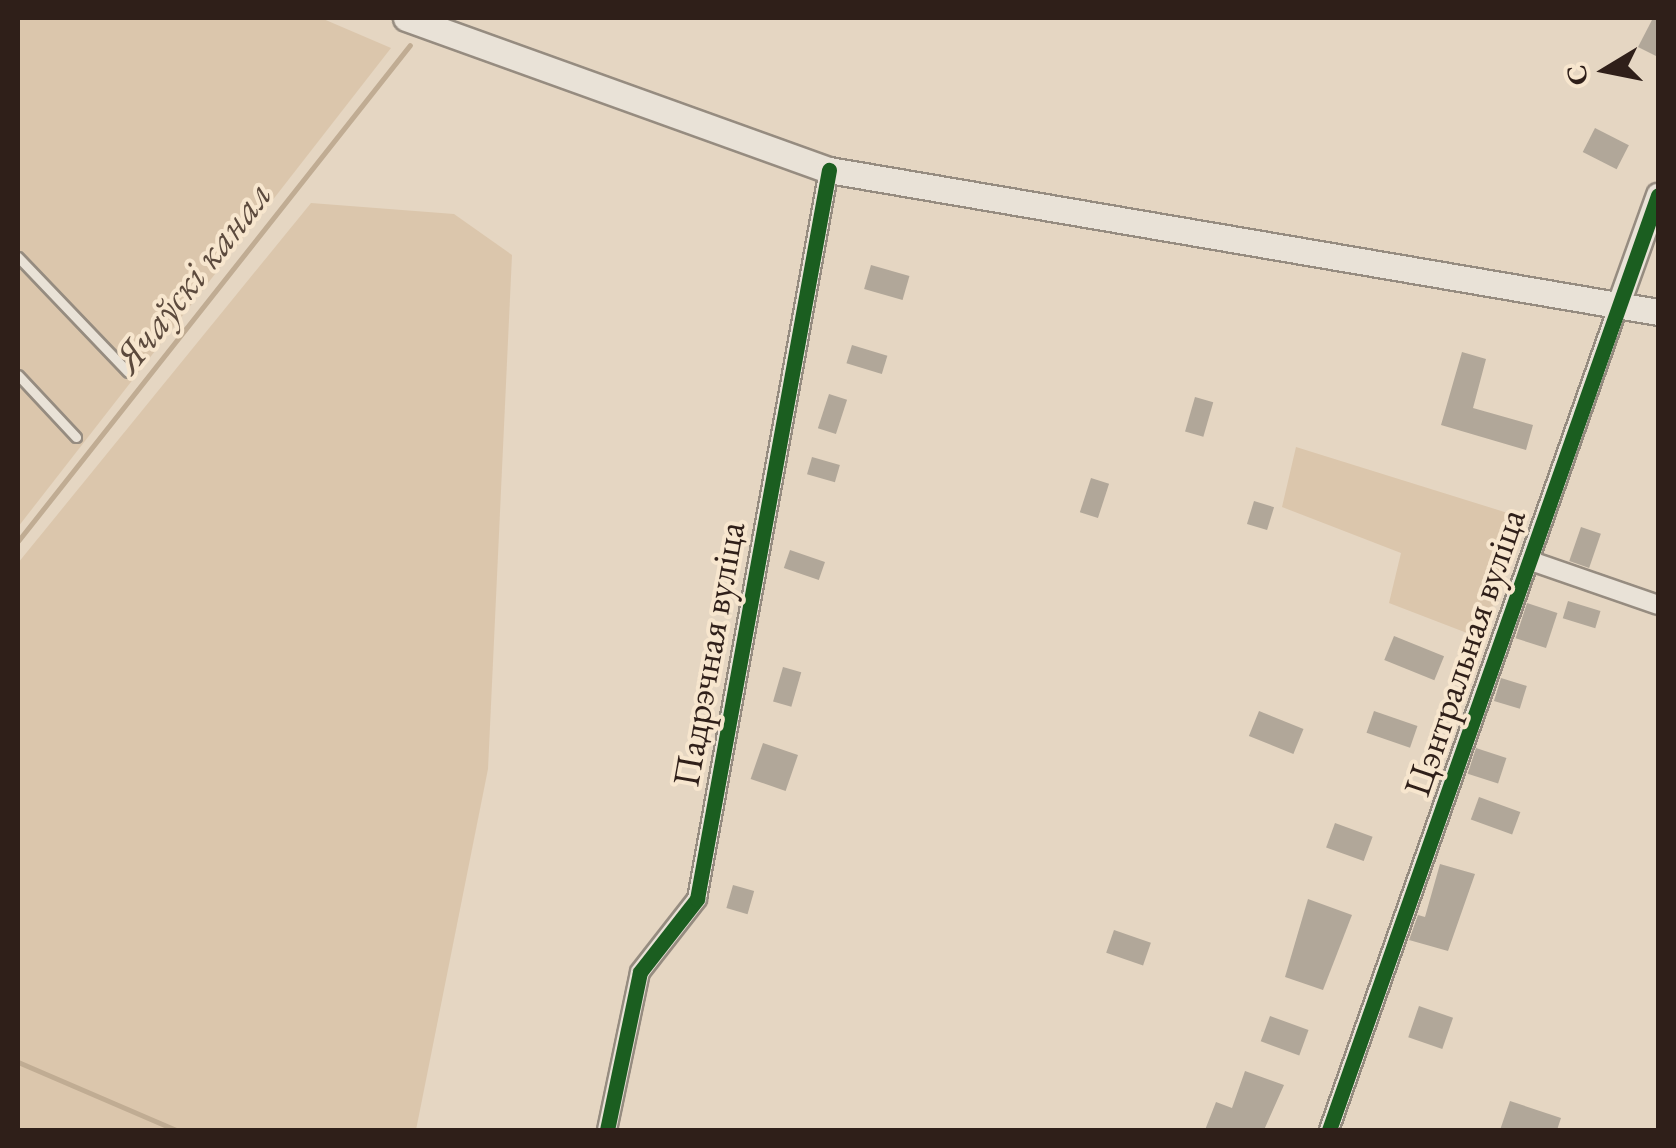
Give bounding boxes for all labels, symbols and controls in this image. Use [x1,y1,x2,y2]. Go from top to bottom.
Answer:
north arrow [1556,20,1656,120]
text: С [1557,62,1596,88]
water label: Ячаўскі канал [102,171,282,381]
street label: Цэнтральная вуліца [1394,502,1534,802]
street label: Падрэчная вуліца [662,518,754,790]

